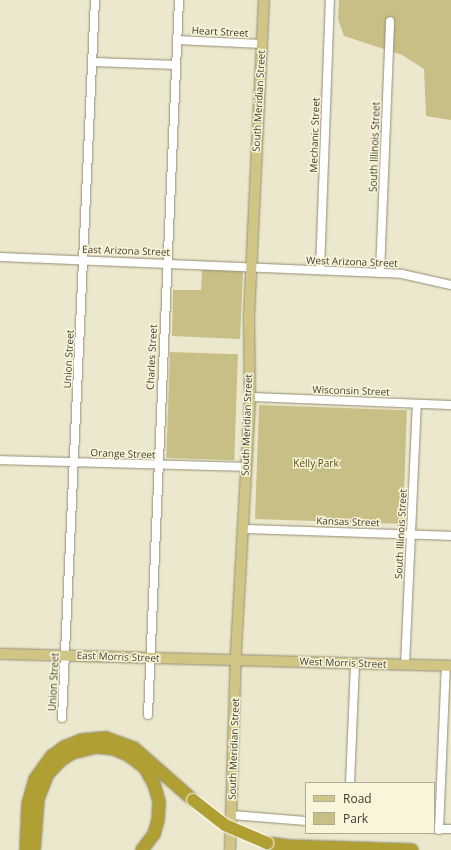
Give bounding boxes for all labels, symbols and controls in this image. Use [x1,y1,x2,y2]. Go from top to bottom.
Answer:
street label: Heart Street [191,25,249,39]
street label: South Meridian Street [250,50,268,152]
street label: Mechanic Street [308,97,322,173]
street label: South Illinois Street [367,102,383,192]
street label: East Arizona Street [82,243,170,259]
street label: West Arizona Street [306,254,398,270]
street label: Charles Street [144,324,160,390]
street label: Union Street [61,329,77,389]
street label: South Meridian Street [239,374,255,476]
street label: Wisconsin Street [312,384,390,398]
street label: Orange Street [90,447,156,461]
park label: Kelly Park [293,458,339,470]
street label: South Illinois Street [393,489,409,579]
street label: Kansas Street [316,515,380,529]
street label: East Morris Street [76,650,160,664]
street label: Union Street [46,652,62,712]
street label: West Morris Street [299,655,387,671]
street label: South Meridian Street [226,698,242,800]
legend [305,782,435,834]
text: Road [343,790,372,807]
text: Park [343,810,368,827]

